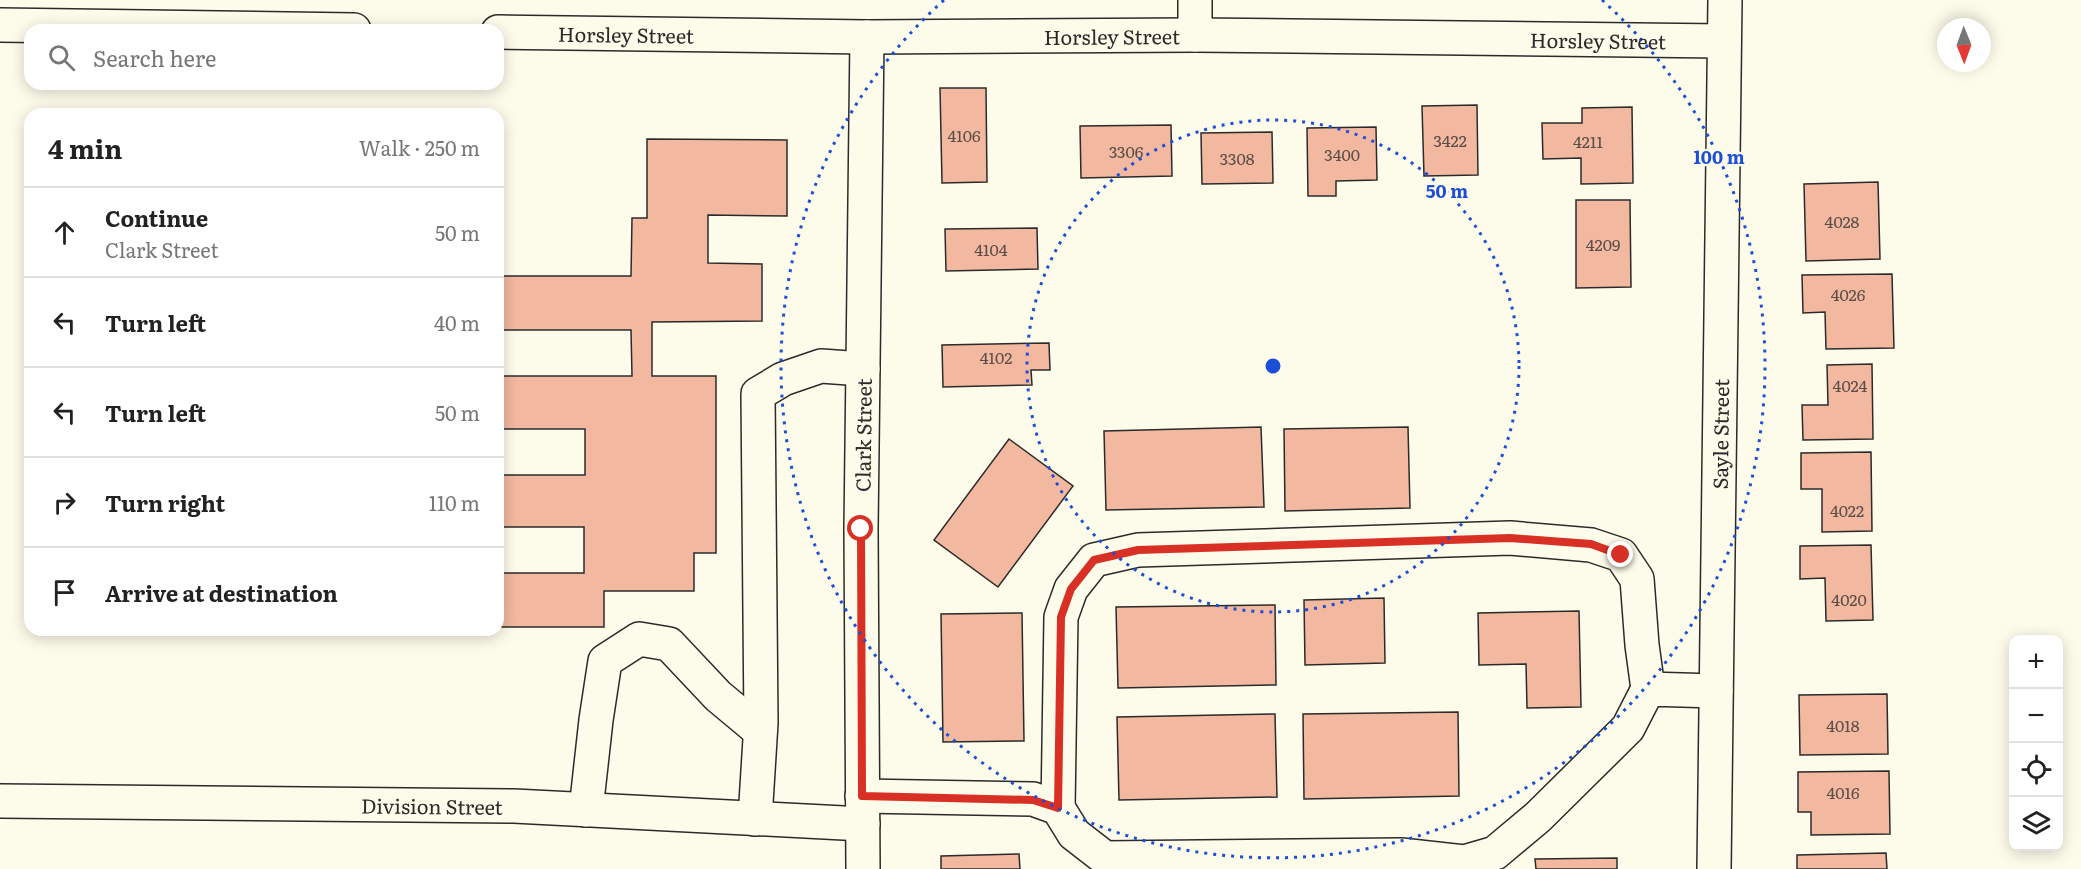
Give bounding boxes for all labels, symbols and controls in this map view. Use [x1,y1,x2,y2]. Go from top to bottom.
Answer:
street label: Horsley Street [558,18,694,50]
north arrow [1937,18,1991,72]
street label: Horsley Street [1044,20,1180,51]
search box [24,24,504,90]
street label: Horsley Street [1530,24,1666,55]
icon: search [45,41,78,74]
text: Search here [93,41,216,74]
house number: 4106 [947,123,981,147]
text: 4 min [48,128,122,167]
house number: 3422 [1433,128,1467,152]
house number: 4211 [1573,129,1603,153]
text: Walk · 250 m [359,132,480,162]
house number: 3306 [1109,139,1144,163]
house number: 3400 [1324,142,1360,166]
text: 100 m [1693,143,1745,170]
house number: 3308 [1220,146,1255,170]
text: 50 m [1426,177,1468,204]
text: Continue [105,201,208,234]
house number: 4028 [1825,209,1860,233]
icon: ahead [48,216,81,249]
text: 50 m [435,217,480,247]
house number: 4209 [1586,232,1620,256]
text: Clark Street [105,234,219,264]
house number: 4104 [974,237,1008,261]
house number: 4026 [1831,282,1866,306]
icon: left [48,306,81,339]
text: Turn left [105,306,206,339]
text: 40 m [434,307,480,337]
house number: 4102 [980,345,1012,369]
centre of rings [1263,356,1283,376]
house number: 4024 [1833,373,1868,397]
street label: Clark Street [846,378,878,492]
street label: Sayle Street [1704,379,1735,489]
icon: left [48,396,81,429]
text: Turn left [105,396,206,429]
text: 50 m [435,397,480,427]
icon: right [48,486,81,519]
text: Turn right [105,486,225,519]
text: 110 m [429,487,480,517]
house number: 4022 [1830,498,1864,522]
route start [847,515,873,541]
route end [1607,541,1633,567]
icon: arrive [48,576,81,609]
text: Arrive at destination [105,576,338,609]
house number: 4020 [1831,587,1867,611]
map controls [2009,635,2063,851]
button: + [2009,635,2063,689]
button: − [2009,689,2063,743]
house number: 4018 [1826,713,1860,737]
button: locate [2009,743,2063,797]
house number: 4016 [1826,780,1860,804]
street label: Division Street [361,790,503,821]
button: layers [2009,797,2063,851]

